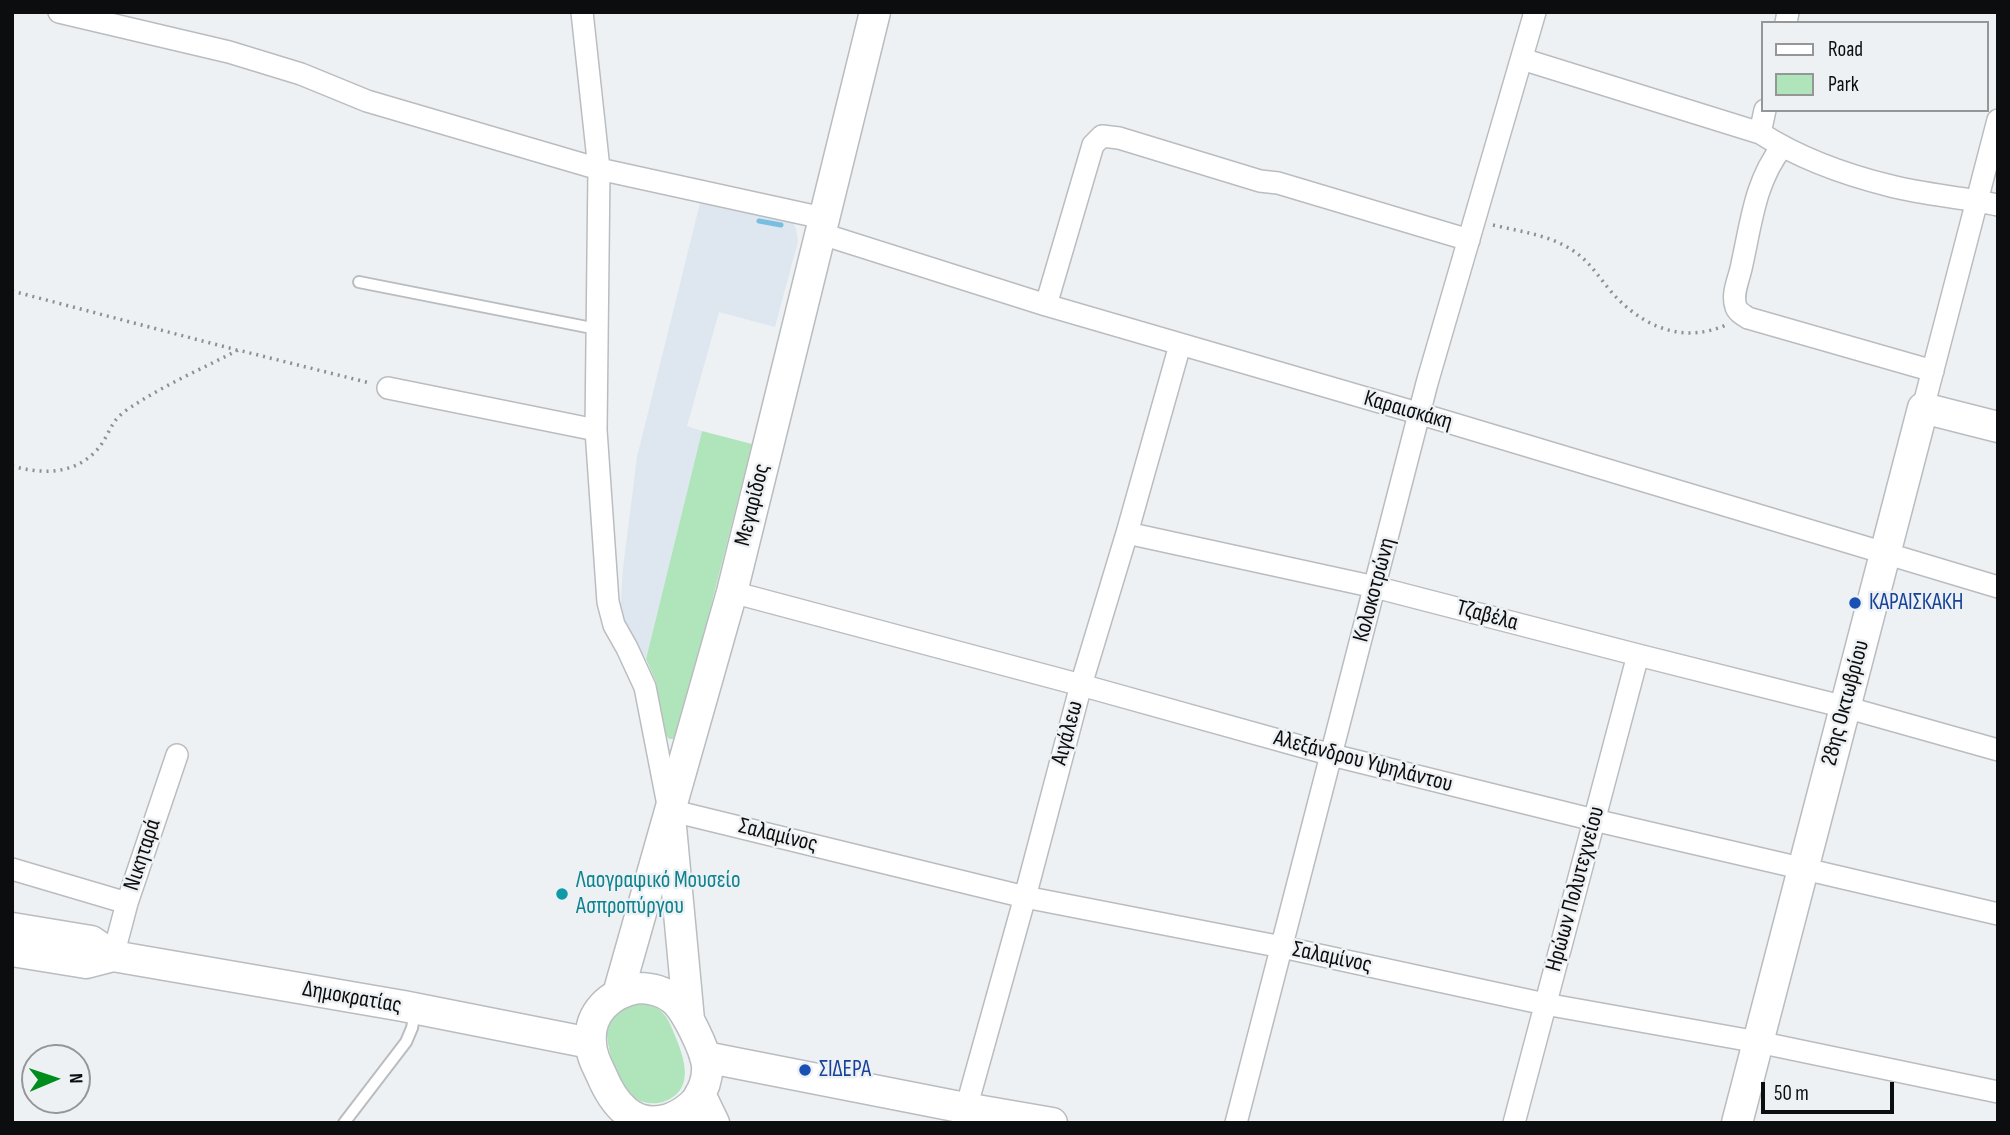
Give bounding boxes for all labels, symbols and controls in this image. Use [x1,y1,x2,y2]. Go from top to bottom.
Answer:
legend [1762,21,1989,112]
text: Road [1828,37,1863,62]
text: Park [1828,72,1859,97]
street label: Καραισκάκη [1361,385,1455,437]
street label: Μεγαρίδος [729,461,777,549]
street label: Κολοκοτρώνη [1348,535,1402,645]
place label: ΚΑΡΑΙΣΚΑΚΗ [1869,589,1964,617]
street label: Τζαβέλα [1453,595,1521,637]
marker: ΚΑΡΑΙΣΚΑΚΗ [1847,595,1863,611]
street label: 28ης Οκτωβρίου [1816,637,1876,769]
street label: Αιγάλεω [1046,698,1090,768]
street label: Αλεξάνδρου Υψηλάντου [1271,725,1455,799]
street label: Ηρώων Πολυτεχνείου [1541,803,1611,975]
street label: Σαλαμίνος [736,813,820,859]
street label: Νικηταρά [119,816,167,894]
place label: Λαογραφικό Μουσείο Ασπροπύργου [576,867,741,921]
marker: Λαογραφικό Μουσείο Ασπροπύργου [554,886,570,902]
street label: Σαλαμίνος [1290,936,1374,980]
street label: Δημοκρατίας [300,976,404,1020]
north arrow [21,1044,91,1114]
place label: ΣΙΔΕΡΑ [819,1056,871,1084]
marker: ΣΙΔΕΡΑ [797,1062,813,1078]
scale bar [1765,1068,1898,1112]
text: N [64,1073,87,1084]
text: 50 m [1774,1081,1809,1106]

